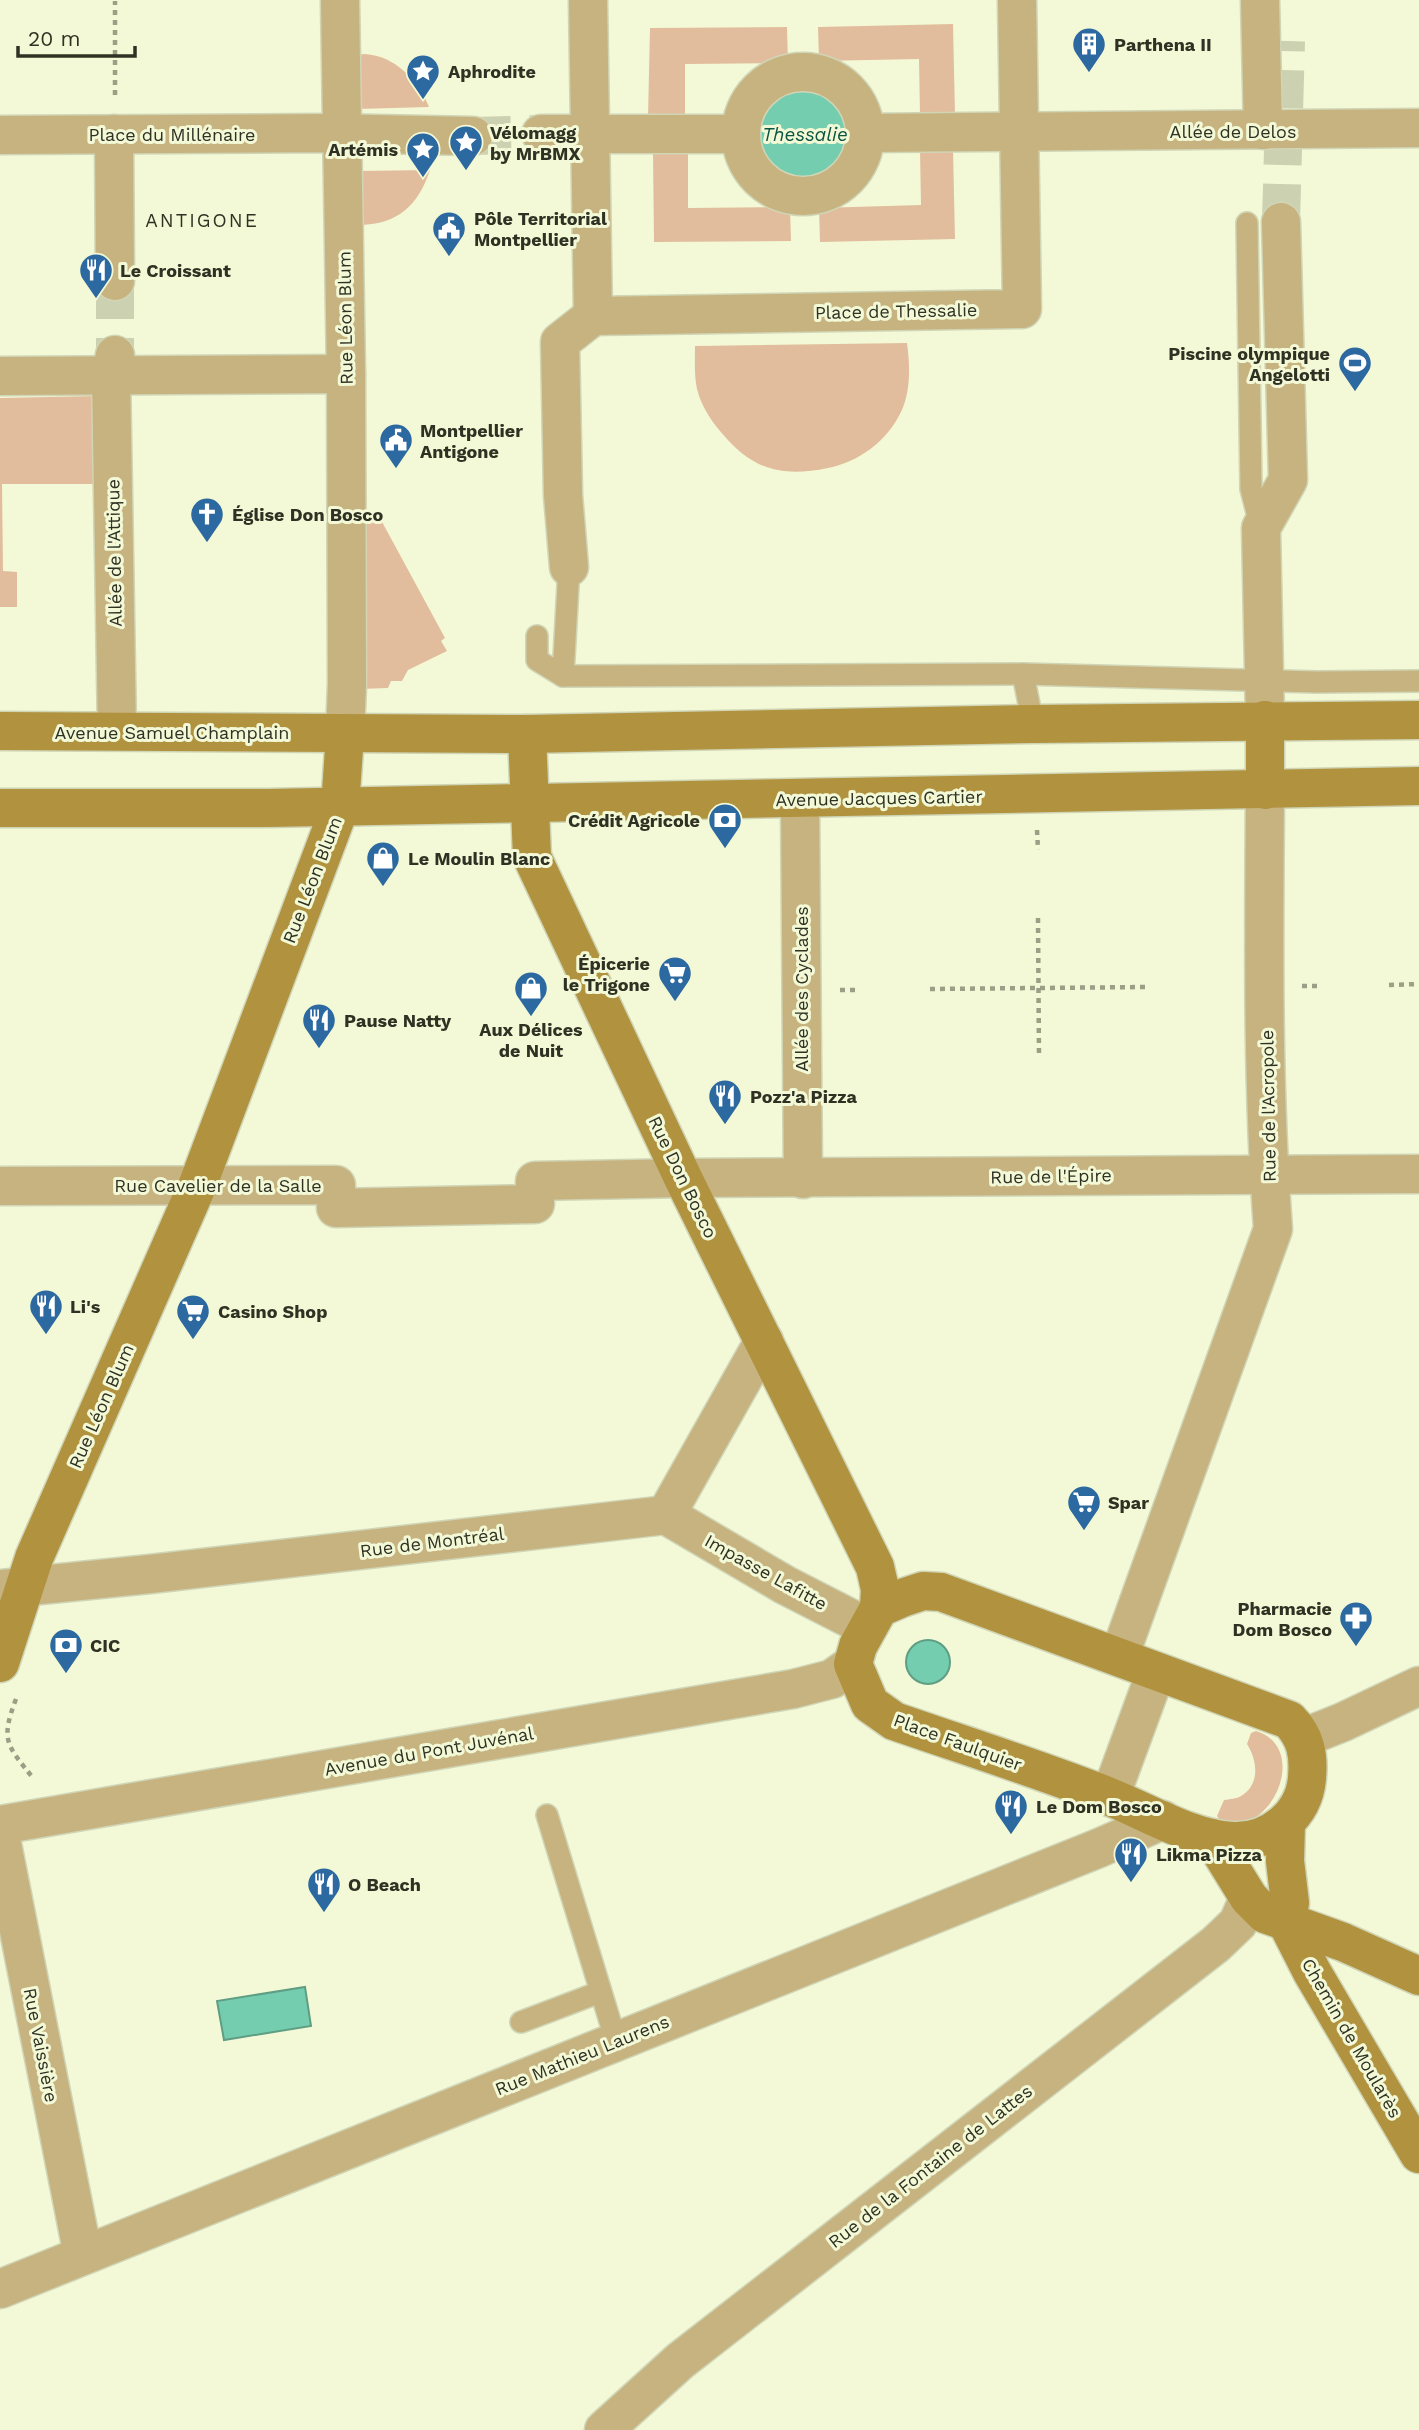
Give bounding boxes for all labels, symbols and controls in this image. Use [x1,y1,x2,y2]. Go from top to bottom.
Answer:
scale bar [18,14,135,58]
building icon: Parthena II [1070,25,1108,74]
text: 20 m [28,26,80,51]
place label: Parthena II [1114,34,1212,55]
place icon: Aphrodite [404,52,442,101]
place label: Aphrodite [448,61,536,82]
street label: Allée de Delos [1170,121,1296,142]
place label: Vélomagg by MrBMX [490,122,580,164]
place icon: Vélomagg by MrBMX [447,123,485,172]
water label: Thessalie [762,123,848,146]
street label: Place du Millénaire [89,124,255,145]
place icon: Artémis [404,130,442,179]
place label: Artémis [328,139,398,160]
place label: Pôle Territorial Montpellier [474,208,607,250]
district label: ANTIGONE [145,209,259,232]
public building icon: Pôle Territorial Montpellier [430,209,468,258]
restaurant icon: Le Croissant [77,251,115,300]
street label: Rue Léon Blum [333,251,357,385]
place label: Le Croissant [120,260,231,281]
street label: Place de Thessalie [815,299,977,323]
place label: Piscine olympique Angelotti [1168,343,1330,385]
sports icon: Piscine olympique Angelotti [1336,344,1374,393]
place label: Montpellier Antigone [420,420,523,462]
public building icon: Montpellier Antigone [377,421,415,470]
street label: Allée de l'Attique [102,479,126,627]
church icon: Église Don Bosco [188,495,226,544]
place label: Église Don Bosco [232,504,384,525]
street label: Avenue Samuel Champlain [55,722,289,743]
street label: Avenue Jacques Cartier [775,786,983,810]
bank icon: Crédit Agricole [706,801,744,850]
place label: Crédit Agricole [568,810,700,831]
street label: Rue Léon Blum [278,814,346,946]
shop icon: Le Moulin Blanc [364,839,402,888]
place label: Le Moulin Blanc [408,848,550,869]
street label: Allée des Cyclades [791,906,812,1072]
place label: Épicerie le Trigone [563,953,650,995]
supermarket icon: Épicerie le Trigone [656,954,694,1003]
shop icon: Aux Délices de Nuit [512,969,550,1018]
restaurant icon: Pause Natty [300,1001,338,1050]
place label: Pause Natty [344,1010,452,1031]
place label: Aux Délices de Nuit [479,1019,583,1061]
street label: Rue de l'Acropole [1256,1030,1280,1182]
restaurant icon: Pozz'a Pizza [706,1077,744,1126]
place label: Pozz'a Pizza [750,1086,857,1107]
street label: Rue Don Bosco [644,1112,722,1242]
street label: Rue de l'Épire [990,1164,1112,1188]
street label: Rue Cavelier de la Salle [114,1175,322,1196]
restaurant icon: Li's [27,1287,65,1336]
supermarket icon: Casino Shop [174,1292,212,1341]
place label: Li's [70,1296,101,1317]
place label: Casino Shop [218,1301,327,1322]
street label: Rue Léon Blum [64,1341,138,1471]
supermarket icon: Spar [1065,1483,1103,1532]
place label: Spar [1108,1492,1149,1513]
street label: Rue de Montréal [359,1523,506,1561]
street label: Impasse Lafitte [701,1530,831,1614]
place label: Pharmacie Dom Bosco [1233,1598,1332,1640]
pharmacy icon: Pharmacie Dom Bosco [1337,1599,1375,1648]
bank icon: CIC [47,1626,85,1675]
place label: CIC [90,1635,120,1656]
street label: Place Faulquier [891,1709,1025,1775]
street label: Avenue du Pont Juvénal [323,1722,536,1780]
restaurant icon: Le Dom Bosco [992,1787,1030,1836]
place label: Le Dom Bosco [1036,1796,1162,1817]
restaurant icon: Likma Pizza [1112,1835,1150,1884]
place label: Likma Pizza [1156,1844,1262,1865]
restaurant icon: O Beach [305,1865,343,1914]
place label: O Beach [348,1874,421,1895]
street label: Chemin de Moularès [1298,1955,1406,2121]
street label: Rue Vaissière [20,1986,62,2104]
street label: Rue Mathieu Laurens [492,2010,672,2100]
street label: Rue de la Fontaine de Lattes [824,2080,1036,2252]

